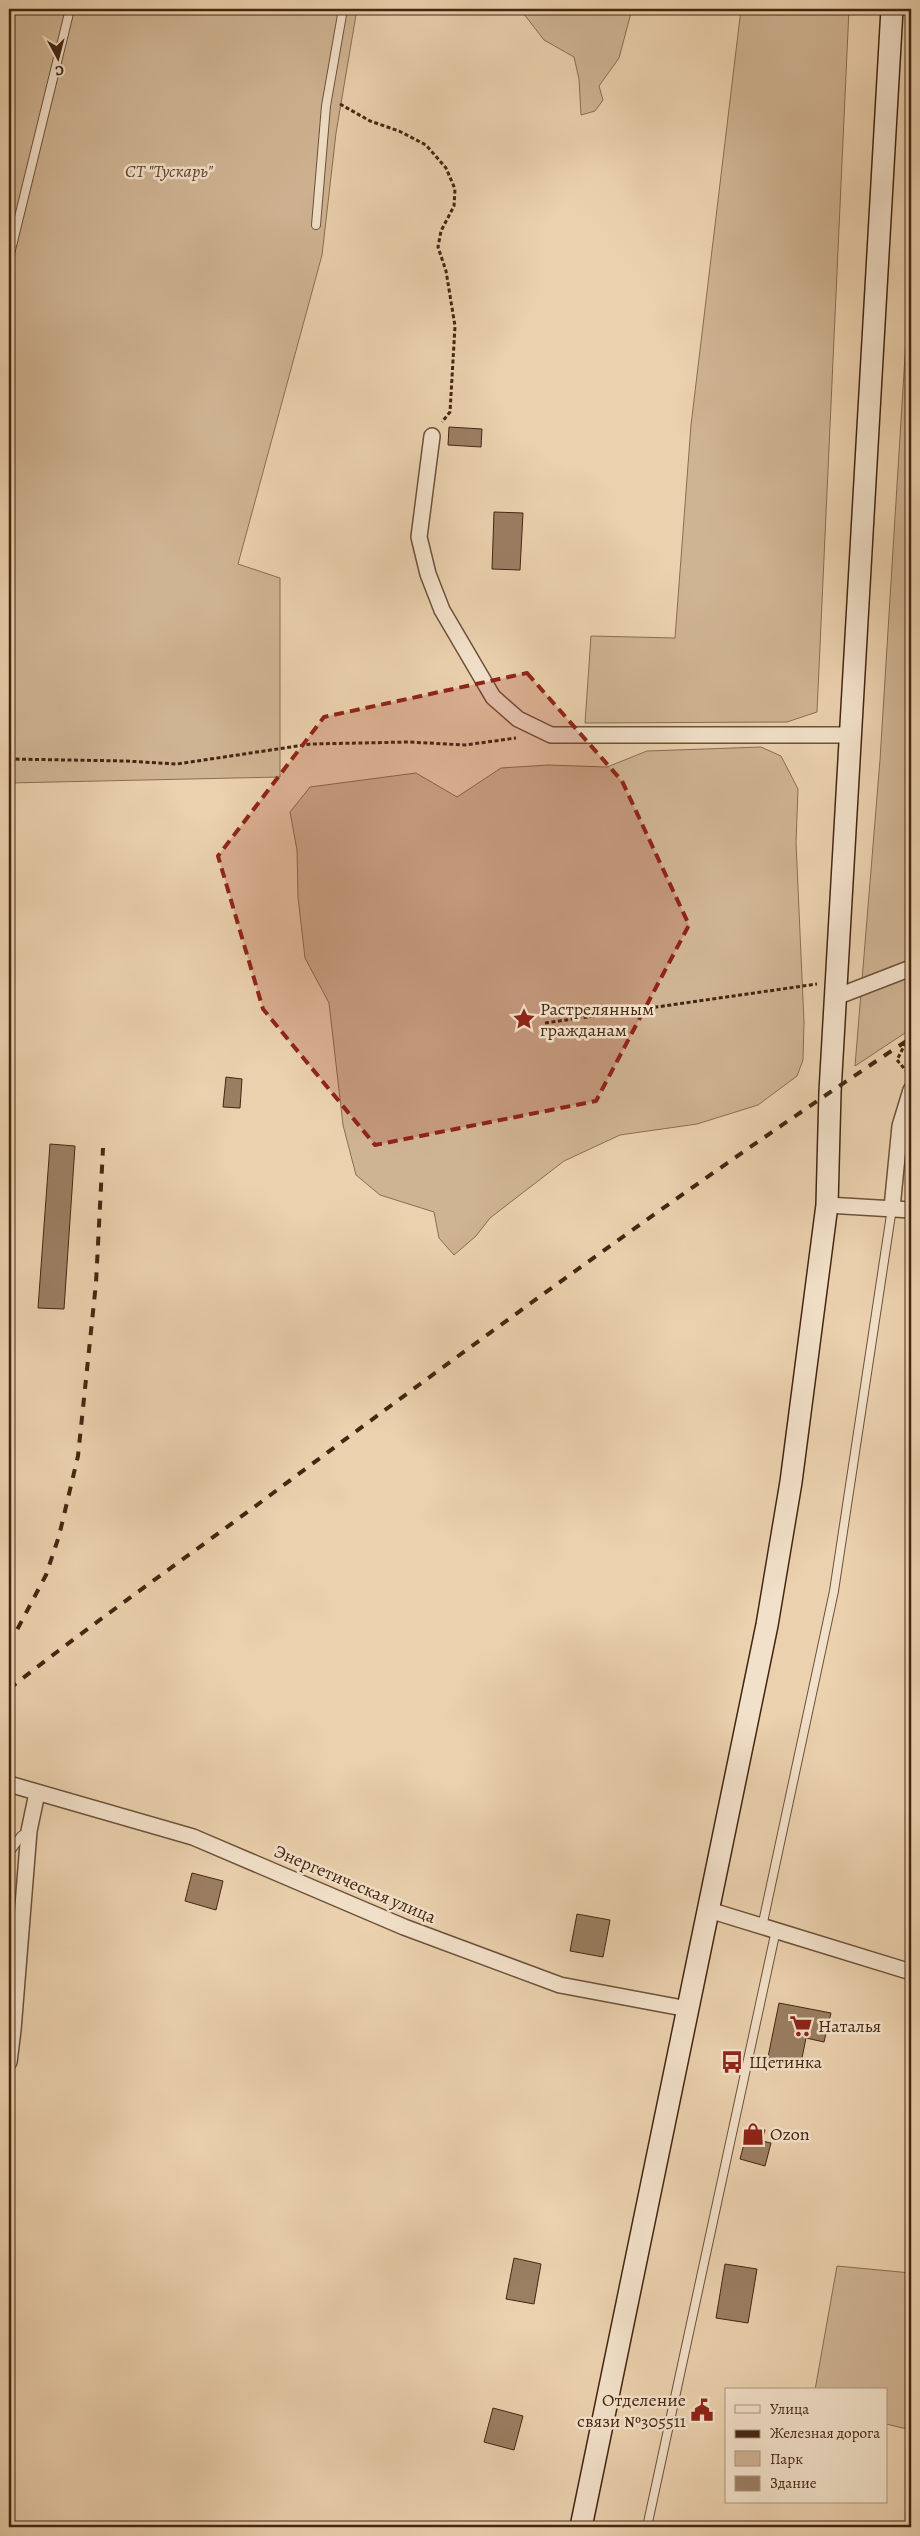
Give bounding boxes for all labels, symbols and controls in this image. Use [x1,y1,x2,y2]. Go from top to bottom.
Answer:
north arrow [32,32,82,82]
text: С [54,60,65,80]
park label: СТ "Тускарь" [125,159,214,183]
place label: Растрелянным гражданам [540,997,654,1042]
place icon: Растрелянным гражданам [511,1006,537,1032]
street label: Энергетическая улица [270,1839,440,1929]
supermarket icon: Наталья [788,2013,814,2039]
place label: Наталья [818,2014,881,2038]
bus stop icon: Щетинка [719,2049,745,2075]
place label: Щетинка [749,2050,823,2074]
shop icon: Ozon [740,2121,766,2147]
place label: Ozon [770,2122,810,2146]
place label: Отделение связи №305511 [577,2388,686,2433]
legend [725,2388,888,2504]
public building icon: Отделение связи №305511 [689,2397,715,2423]
text: Улица [770,2399,809,2419]
text: Железная дорога [770,2423,880,2443]
text: Парк [770,2449,803,2469]
text: Здание [770,2473,817,2493]

